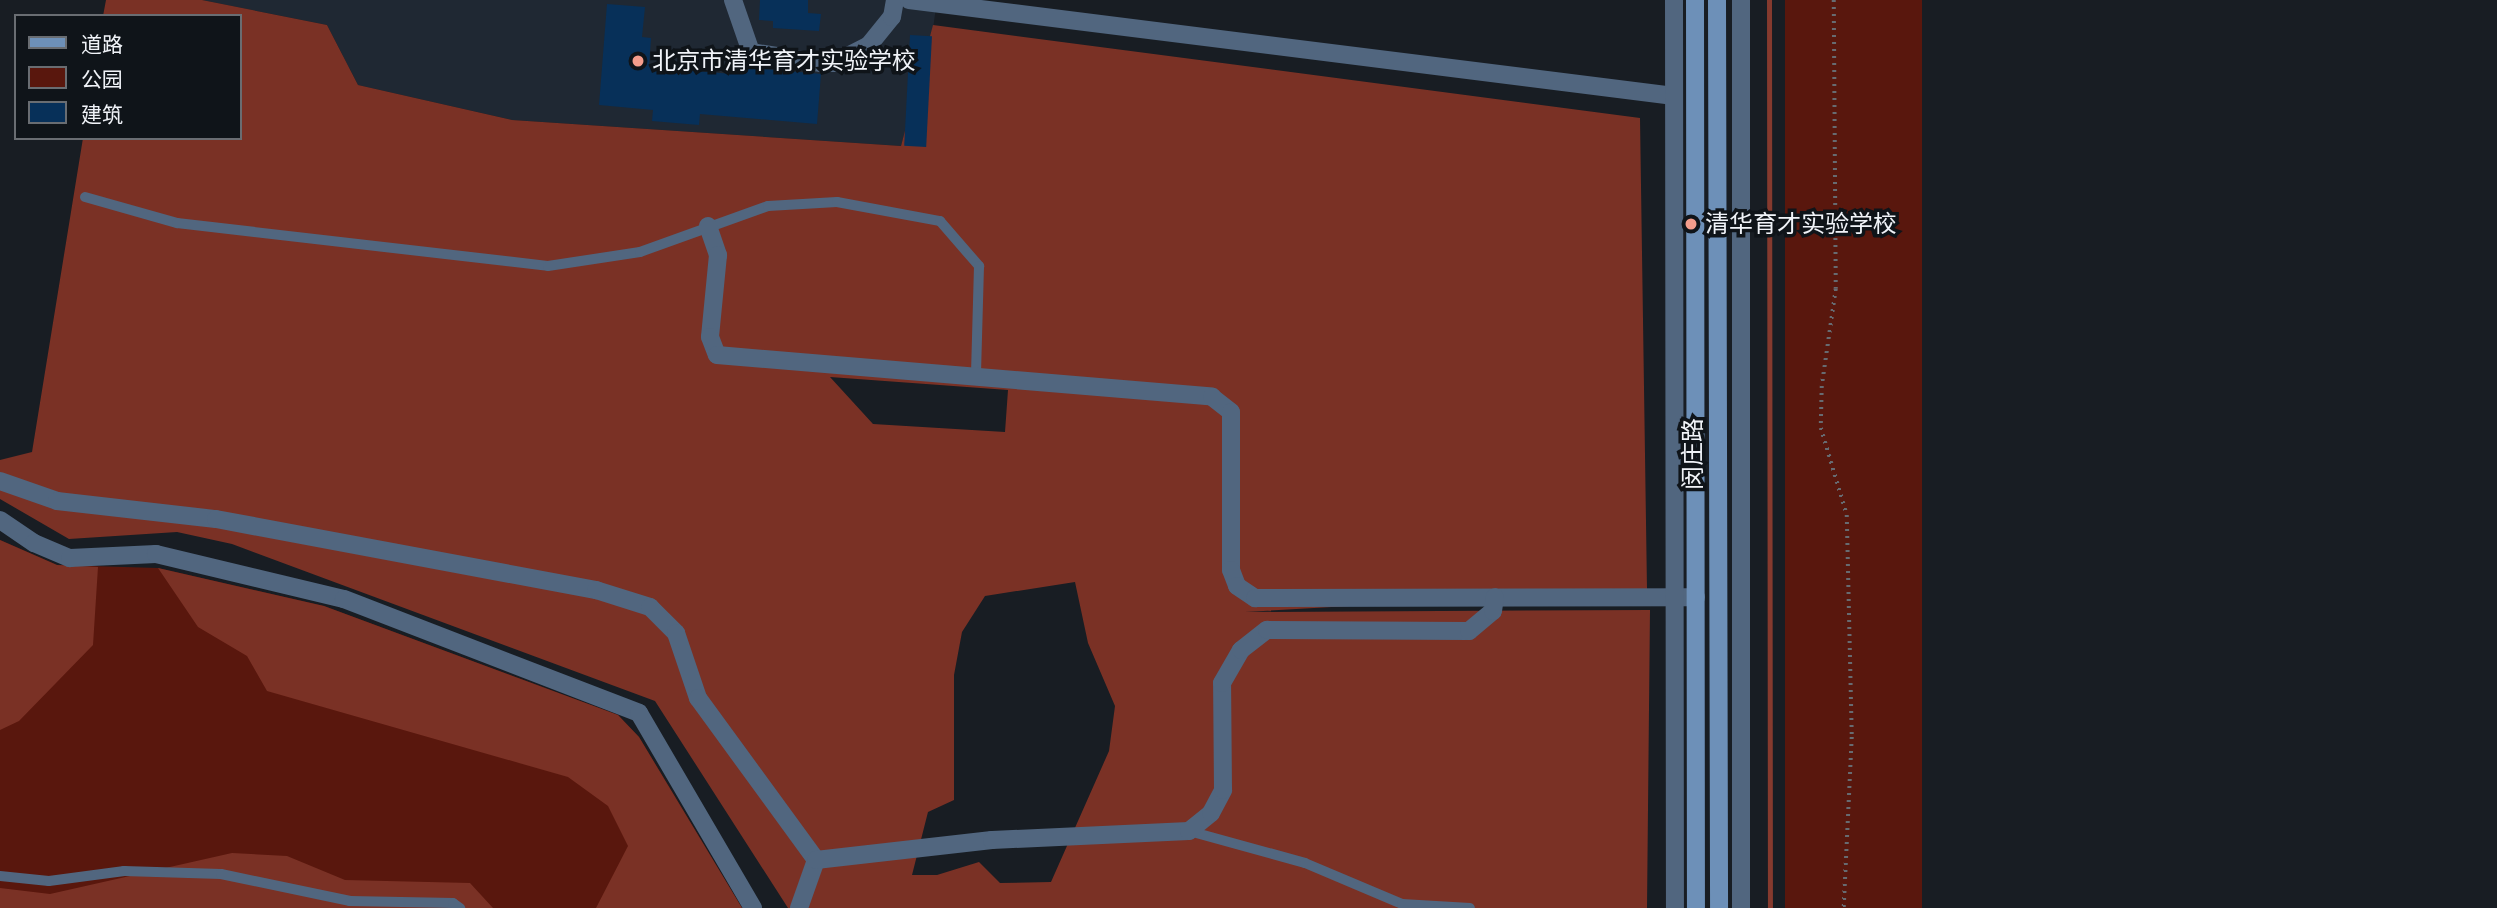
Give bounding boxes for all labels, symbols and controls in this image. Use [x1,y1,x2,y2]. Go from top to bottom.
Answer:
legend [14,14,242,140]
text: 道路 [81,32,123,57]
place label: 北京市清华育才实验学校 [652,47,916,75]
marker: 北京市清华育才实验学校 [630,53,646,69]
text: 公园 [81,67,123,92]
text: 建筑 [81,102,123,127]
place label: 清华育才实验学校 [1705,210,1897,238]
marker: 清华育才实验学校 [1683,216,1699,232]
street label: 闵庄路 [1679,418,1707,490]

